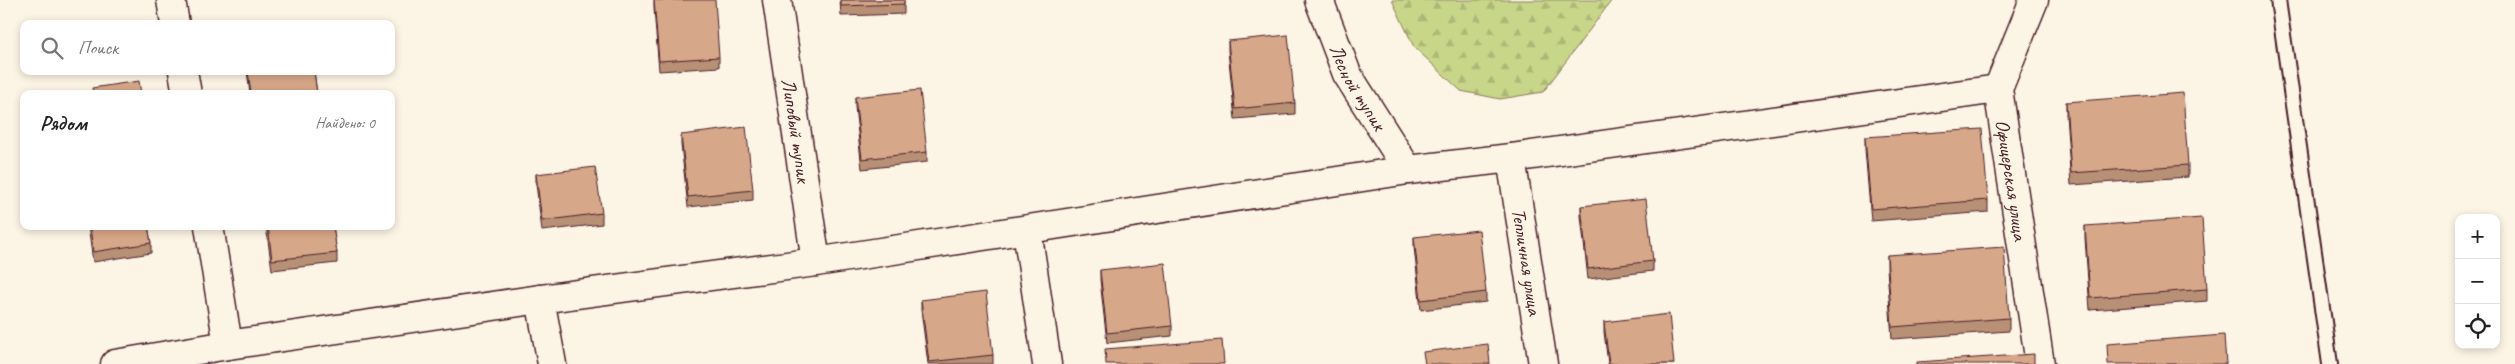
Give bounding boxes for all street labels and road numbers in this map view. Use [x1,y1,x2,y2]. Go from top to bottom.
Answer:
street label: Лесной тупик [1324,41,1393,137]
street label: Липовый тупик [776,77,816,186]
street label: Офицерская улица [1990,118,2033,243]
street label: Тепличная улица [1506,207,1547,318]

